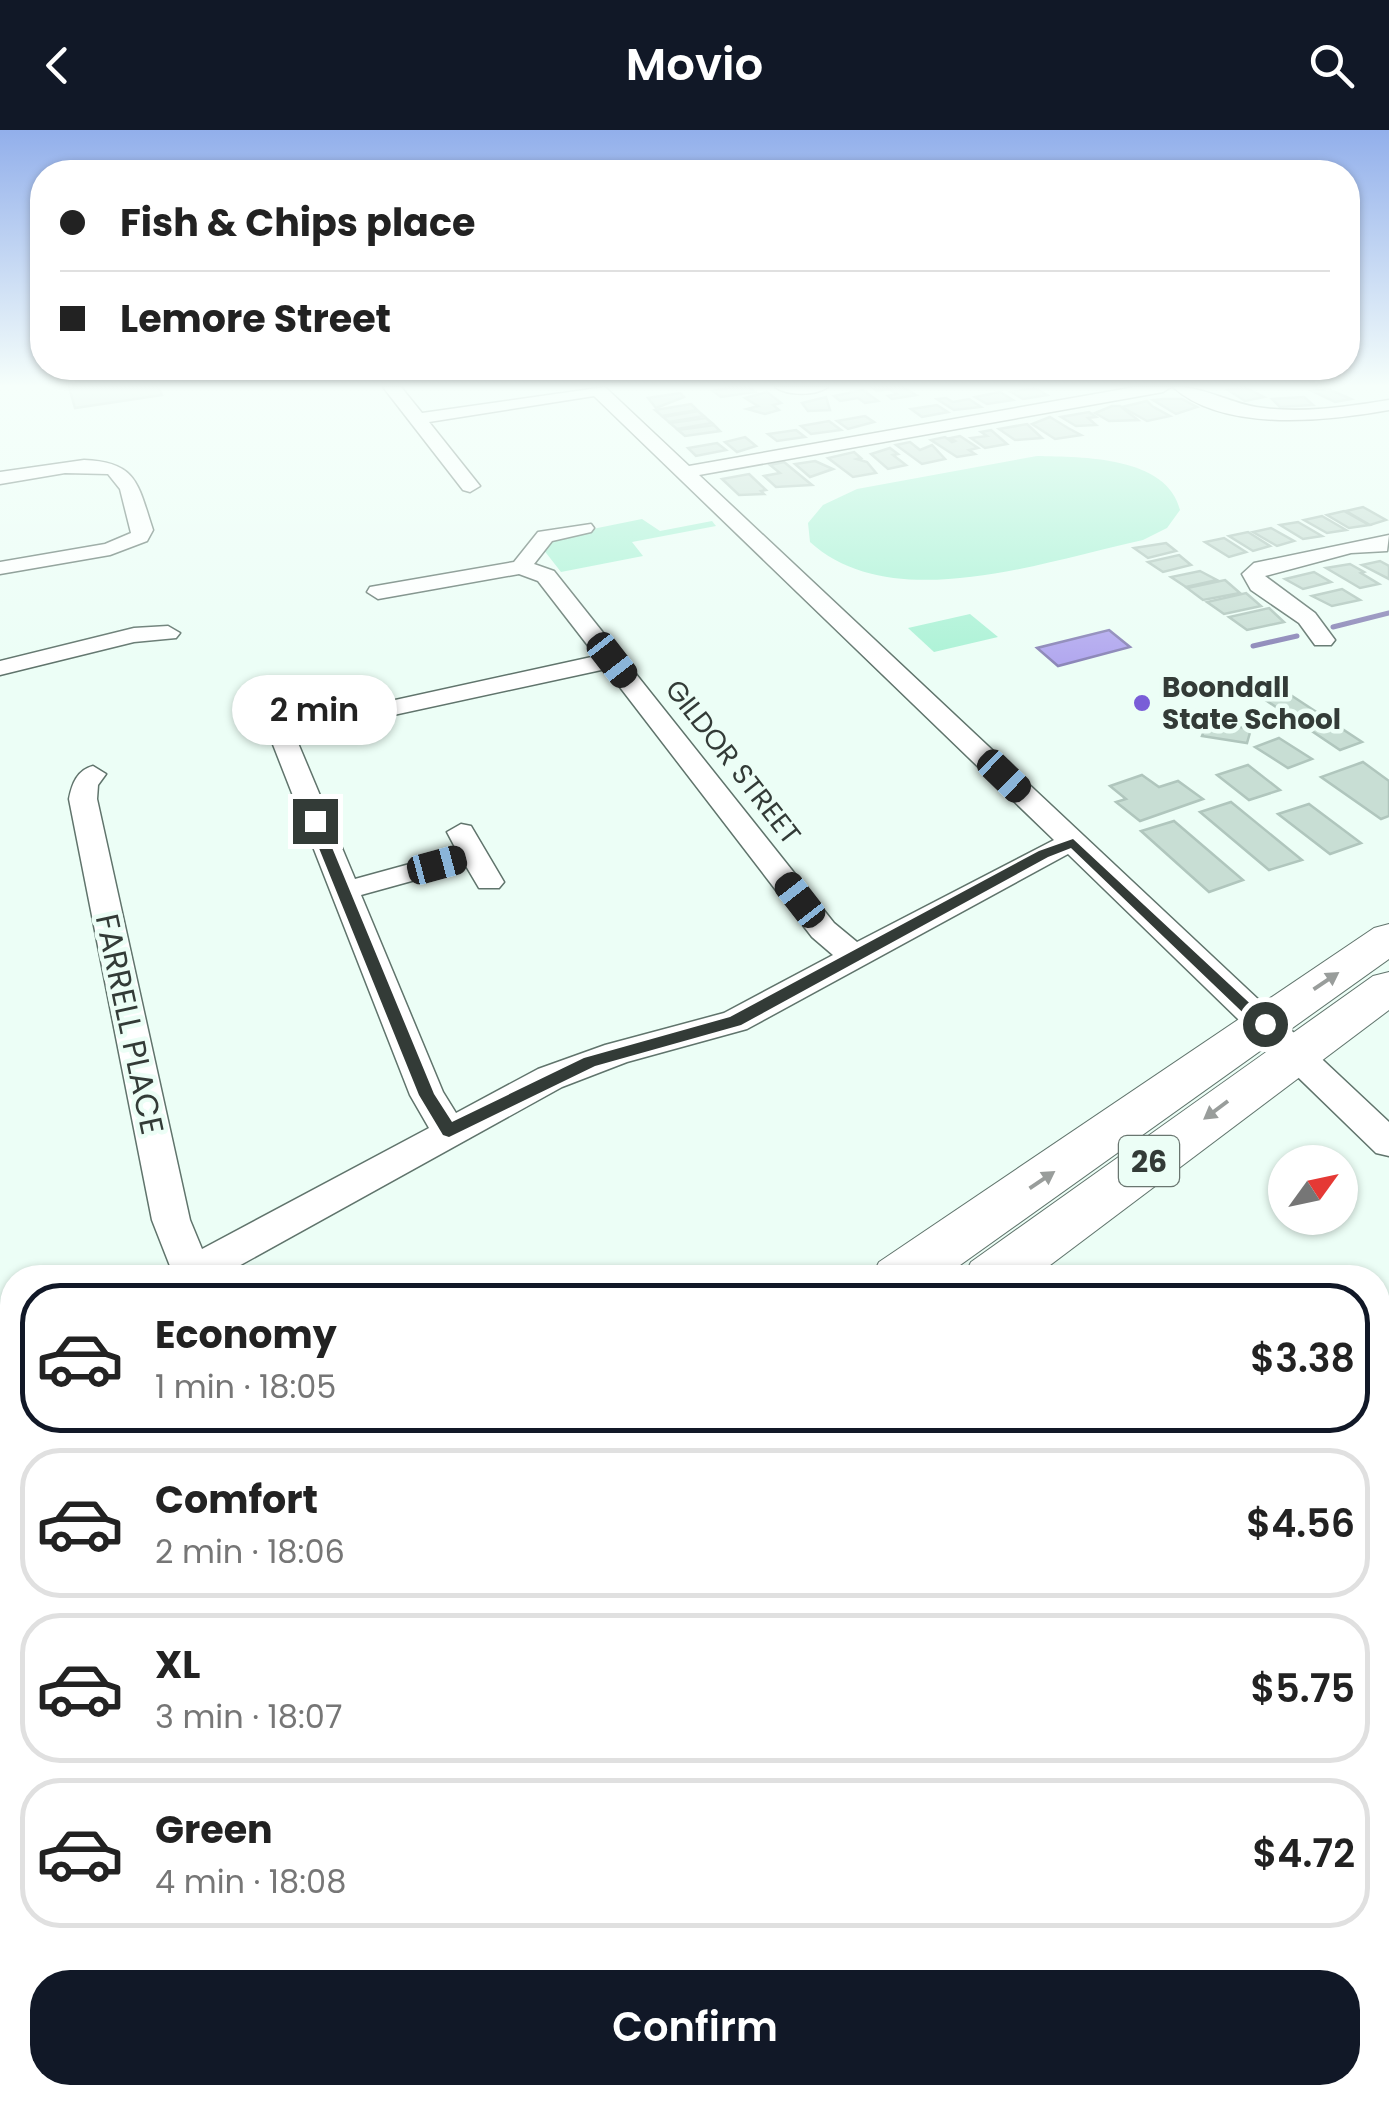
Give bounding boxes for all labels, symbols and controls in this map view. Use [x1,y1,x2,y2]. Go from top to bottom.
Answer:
text: Movio [626,33,763,96]
icon: back [30,38,85,93]
icon: search [1304,38,1359,93]
text: Fish & Chips place [120,196,475,249]
text: Lemore Street [120,292,391,345]
car [582,627,642,693]
place label: Boondall State School [1162,668,1341,739]
street label: GILDOR STREET [656,671,810,853]
callout: 2 min [232,676,398,746]
text: 2 min [270,687,359,732]
marker: Boondall State School [1131,692,1153,714]
car [972,744,1036,808]
route end [293,799,338,844]
car [404,843,470,887]
car [770,867,830,933]
street label: FARRELL PLACE [85,910,175,1138]
one-way arrow [1313,972,1340,991]
route start [1243,1002,1288,1047]
one-way arrow [1203,1100,1229,1120]
road number: 26 [1119,1136,1179,1186]
north arrow [1268,1145,1358,1235]
map controls [1268,1145,1358,1235]
one-way arrow [1029,1171,1056,1189]
text: Economy [155,1308,337,1361]
icon: car [35,1313,125,1403]
text: $3.38 [1250,1332,1355,1385]
text: 1 min · 18:05 [155,1364,336,1409]
text: Comfort [155,1473,318,1526]
icon: car [35,1478,125,1568]
text: $4.56 [1246,1497,1355,1550]
text: 2 min · 18:06 [155,1529,345,1574]
text: XL [155,1638,200,1691]
icon: car [35,1643,125,1733]
text: $5.75 [1250,1662,1355,1715]
text: 3 min · 18:07 [155,1694,342,1739]
text: Green [155,1803,273,1856]
icon: car [35,1808,125,1898]
text: $4.72 [1253,1827,1355,1880]
text: 4 min · 18:08 [155,1859,346,1904]
button: Confirm [30,1970,1360,2085]

